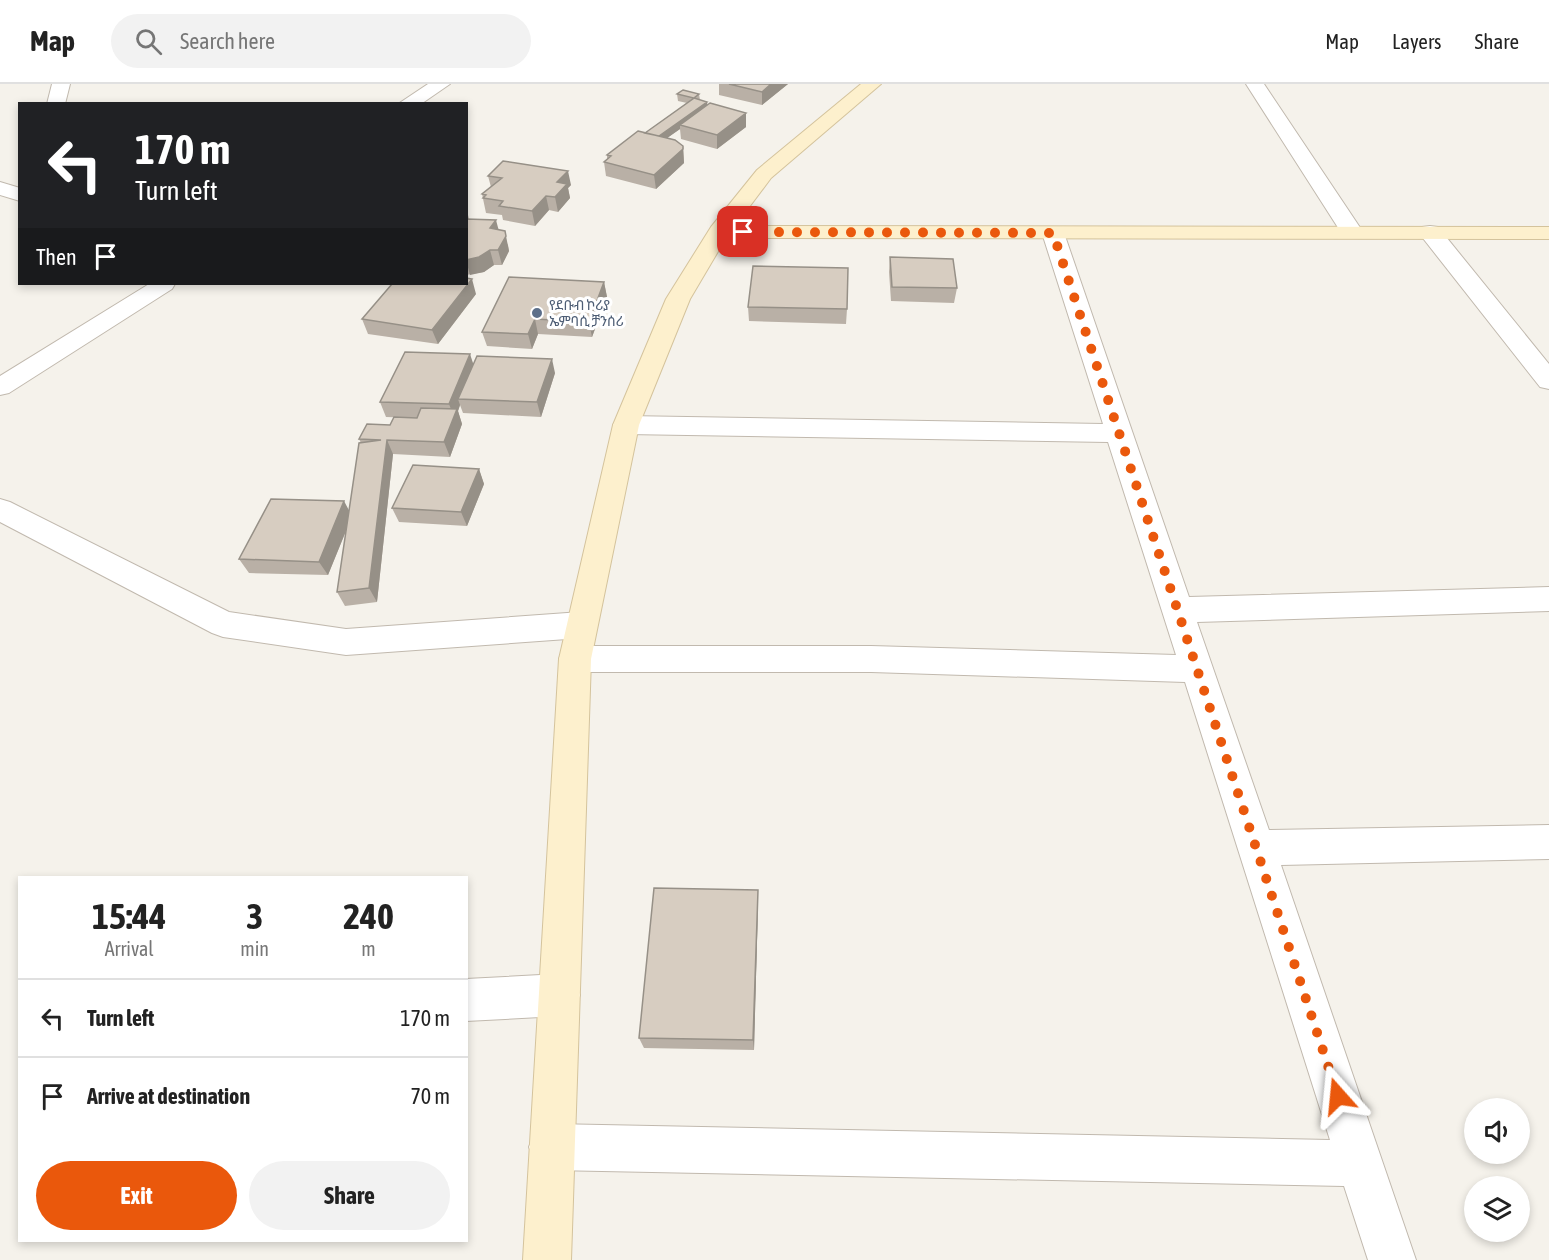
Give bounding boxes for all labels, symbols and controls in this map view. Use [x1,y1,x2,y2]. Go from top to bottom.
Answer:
search box [111,14,531,68]
text: Map [30,25,75,57]
icon: search [132,25,165,58]
text: Search here [180,28,275,54]
text: Map [1325,29,1359,53]
text: Layers [1392,29,1442,53]
text: Share [1475,29,1519,53]
text: 170 m [135,125,230,173]
icon: left [36,126,114,204]
text: Turn left [135,175,218,206]
pin [717,206,768,257]
icon: arrive [726,215,759,248]
icon: arrive [89,240,122,273]
text: Then [36,244,77,270]
place label: የደቡብ ኮሪያ ኤምባሲ ቻንሰሪ [549,297,624,329]
marker: የደቡብ ኮሪያ ኤምባሲ ቻንሰሪ [530,306,544,320]
text: 15:44 [92,895,166,937]
text: 3 [246,895,263,937]
text: 240 [343,895,394,937]
text: Arrival [105,937,154,960]
text: min [240,937,269,960]
text: m [361,937,376,960]
icon: left [36,1002,69,1035]
text: Turn left [87,1005,154,1031]
text: 170 m [400,1005,450,1031]
position arrow [1306,1064,1370,1128]
icon: arrive [36,1080,69,1113]
text: Arrive at destination [87,1083,250,1109]
text: 70 m [410,1083,450,1109]
map controls [1464,1098,1530,1242]
button: sound [1464,1098,1530,1164]
button: Exit [36,1161,237,1230]
button: Share [249,1161,450,1230]
button: layers [1464,1176,1530,1242]

